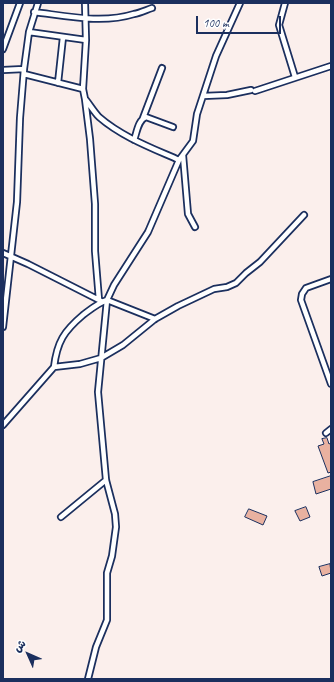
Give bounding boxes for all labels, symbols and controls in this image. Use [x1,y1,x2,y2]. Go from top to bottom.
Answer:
scale bar [198,8,283,34]
text: 100 m [203,15,229,31]
north arrow [8,634,48,674]
text: ش [10,636,29,655]

